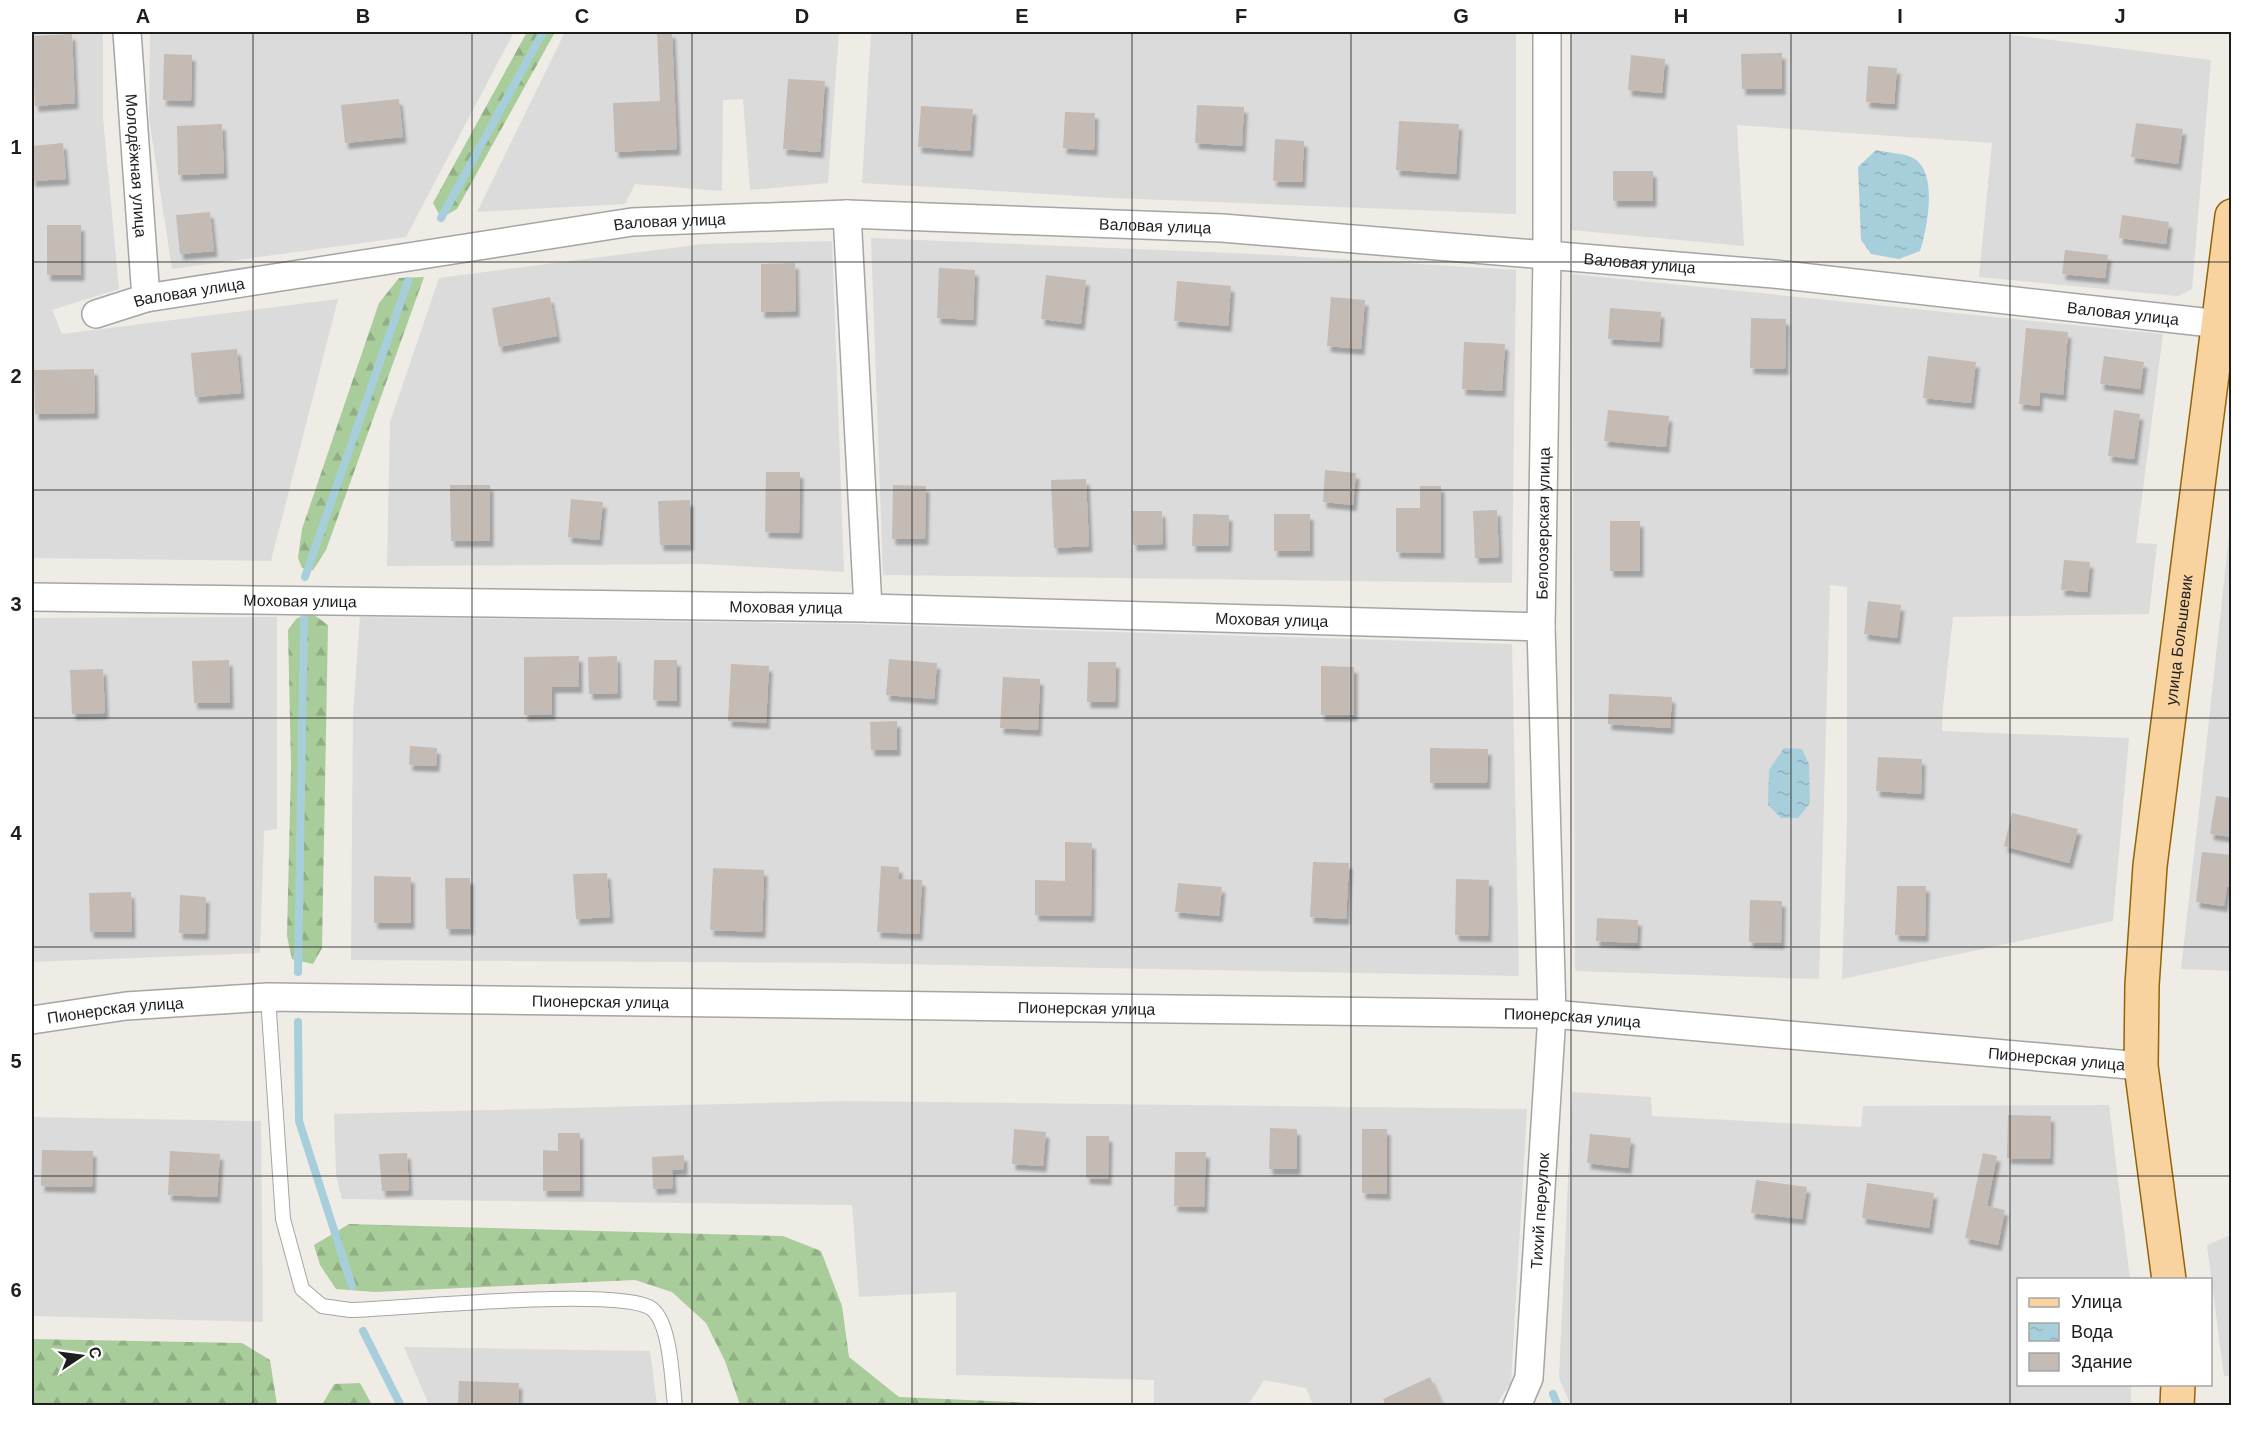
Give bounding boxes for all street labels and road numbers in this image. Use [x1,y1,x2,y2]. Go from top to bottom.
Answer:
street label: Молодёжная улица [122,93,150,238]
street label: Валовая улица [612,211,726,234]
street label: Валовая улица [1099,215,1212,237]
street label: Валовая улица [1583,250,1696,276]
street label: Валовая улица [131,275,246,310]
street label: Валовая улица [2066,299,2180,328]
street label: Белоозерская улица [1533,447,1553,600]
street label: улица Большевик [2162,573,2196,706]
street label: Моховая улица [243,592,357,610]
street label: Моховая улица [729,598,843,617]
street label: Моховая улица [1215,610,1329,630]
street label: Пионерская улица [532,992,670,1011]
street label: Пионерская улица [46,994,184,1027]
street label: Пионерская улица [1018,999,1156,1018]
street label: Пионерская улица [1504,1005,1642,1031]
street label: Пионерская улица [1987,1045,2126,1074]
street label: Тихий переулок [1528,1151,1552,1270]

